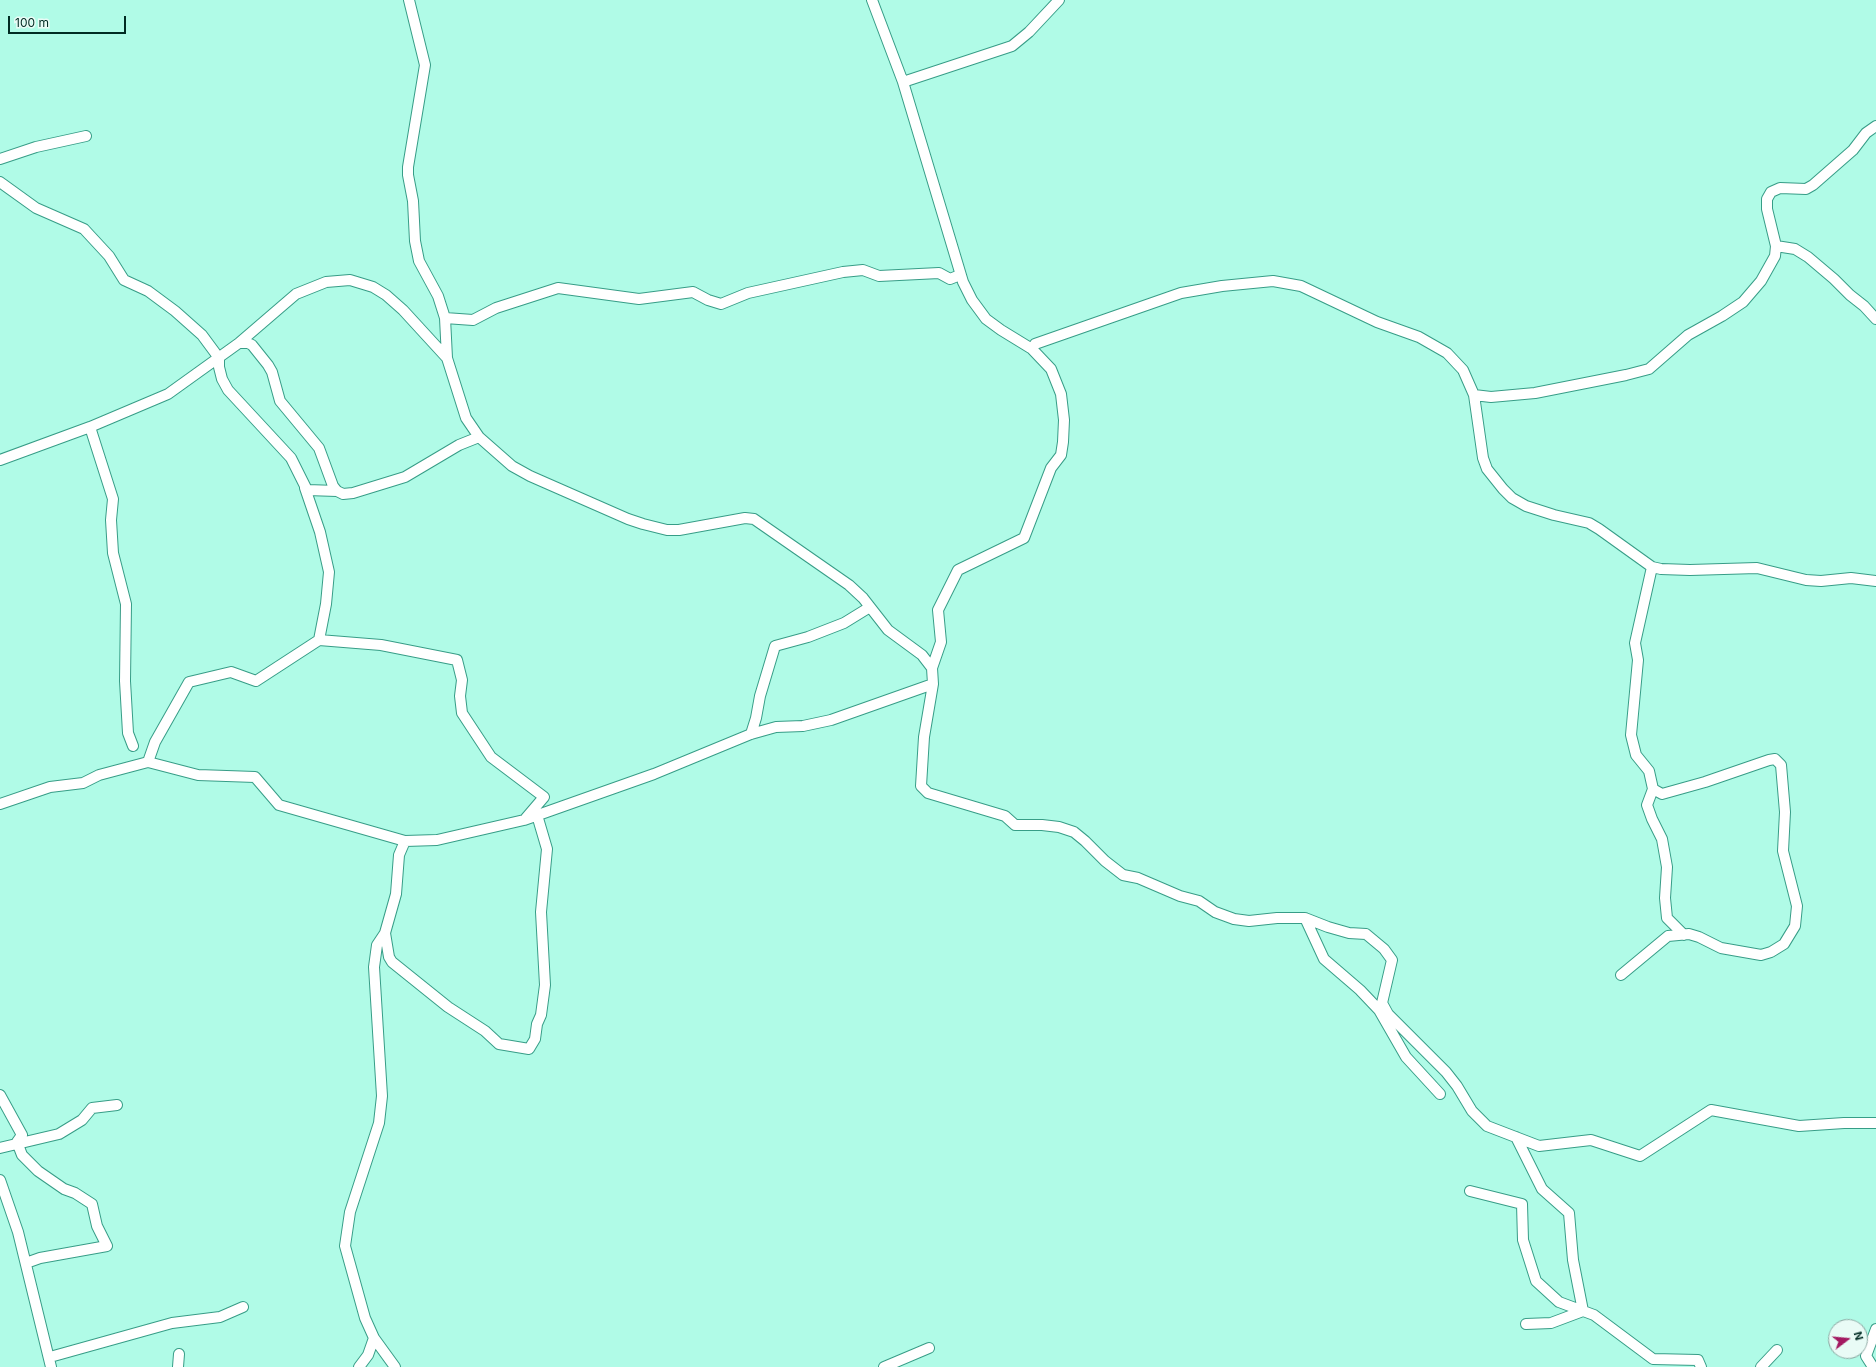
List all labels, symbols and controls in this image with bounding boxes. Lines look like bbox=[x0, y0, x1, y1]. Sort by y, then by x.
scale bar bbox=[10, 8, 128, 34]
text: 100 m bbox=[15, 15, 49, 30]
north arrow bbox=[1828, 1319, 1868, 1359]
text: N bbox=[1851, 1330, 1866, 1342]

